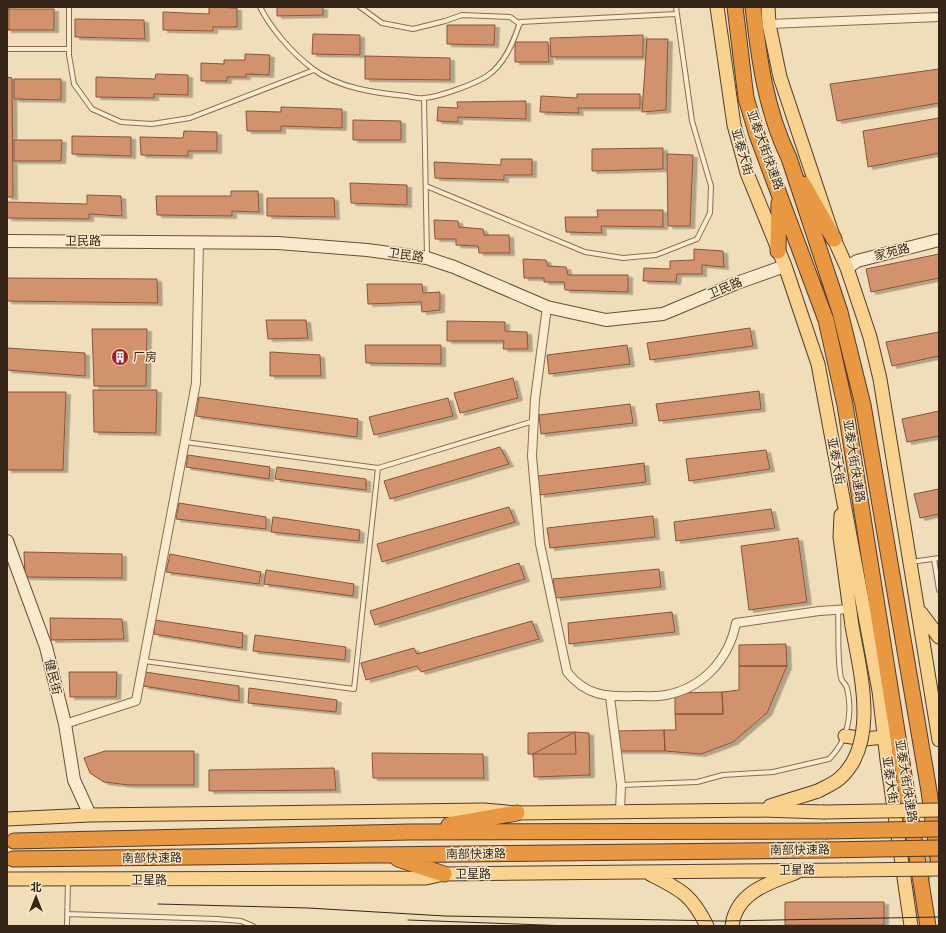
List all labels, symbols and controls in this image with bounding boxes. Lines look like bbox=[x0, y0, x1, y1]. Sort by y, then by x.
street label: 亚泰大街快速路 bbox=[744, 108, 786, 192]
street label: 亚泰大街 bbox=[729, 127, 755, 177]
street label: 卫民路 bbox=[65, 234, 101, 248]
street label: 家苑路 bbox=[873, 241, 911, 263]
street label: 卫民路 bbox=[387, 246, 425, 264]
street label: 卫民路 bbox=[706, 275, 744, 301]
building icon: 厂房 bbox=[110, 347, 130, 367]
place label: 厂房 bbox=[133, 350, 157, 364]
street label: 亚泰大街快速路 bbox=[841, 418, 867, 504]
street label: 亚泰大街 bbox=[825, 436, 847, 486]
street label: 健民街 bbox=[42, 658, 64, 696]
street label: 亚泰大街快速路 bbox=[893, 738, 919, 824]
street label: 亚泰大街 bbox=[880, 755, 900, 805]
street label: 南部快速路 bbox=[770, 842, 830, 858]
street label: 南部快速路 bbox=[446, 846, 506, 862]
street label: 南部快速路 bbox=[122, 850, 182, 866]
street label: 卫星路 bbox=[779, 863, 815, 877]
street label: 卫星路 bbox=[455, 867, 491, 881]
street label: 卫星路 bbox=[131, 873, 167, 887]
north arrow bbox=[16, 877, 56, 917]
text: 北 bbox=[31, 881, 42, 893]

